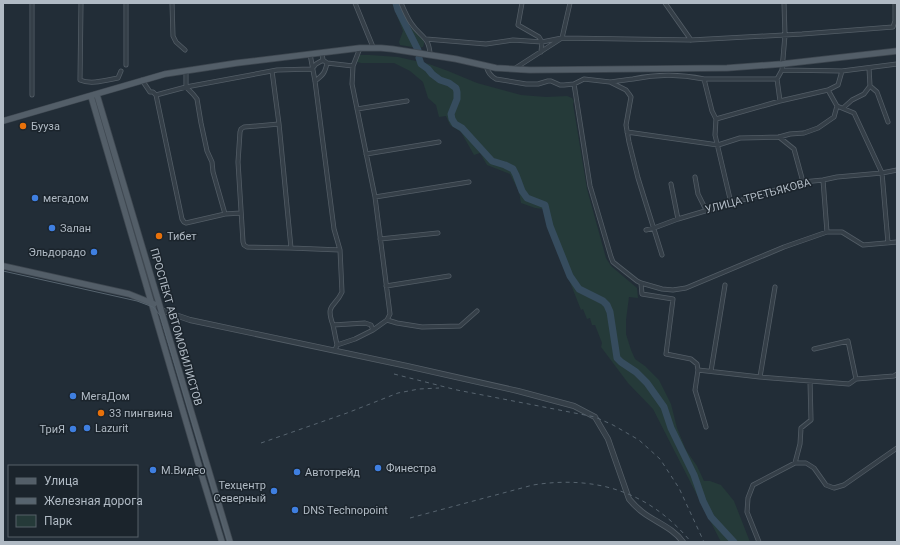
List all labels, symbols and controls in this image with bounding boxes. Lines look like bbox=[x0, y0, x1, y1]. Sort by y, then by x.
place label: Бууза bbox=[31, 120, 60, 133]
marker: Бууза bbox=[18, 121, 28, 131]
street label: УЛИЦА ТРЕТЬЯКОВА bbox=[704, 175, 813, 216]
place label: мегадом bbox=[43, 192, 89, 205]
marker: мегадом bbox=[30, 193, 40, 203]
place label: Залан bbox=[60, 222, 91, 235]
marker: Залан bbox=[47, 223, 57, 233]
place label: Тибет bbox=[167, 230, 197, 243]
marker: Тибет bbox=[154, 231, 164, 241]
place label: Эльдорадо bbox=[28, 246, 86, 259]
marker: Эльдорадо bbox=[89, 247, 99, 257]
street label: ПРОСПЕКТ АВТОМОБИЛИСТОВ bbox=[147, 247, 205, 407]
place label: МегаДом bbox=[81, 390, 130, 403]
marker: МегаДом bbox=[68, 391, 78, 401]
place label: 33 пингвина bbox=[109, 407, 173, 420]
marker: 33 пингвина bbox=[96, 408, 106, 418]
place label: Lazurit bbox=[95, 422, 129, 435]
place label: ТриЯ bbox=[39, 423, 65, 436]
marker: Lazurit bbox=[82, 423, 92, 433]
marker: ТриЯ bbox=[68, 424, 78, 434]
place label: Финестра bbox=[386, 462, 436, 475]
marker: Финестра bbox=[373, 463, 383, 473]
place label: М.Видео bbox=[161, 464, 205, 477]
legend bbox=[8, 465, 138, 537]
marker: М.Видео bbox=[148, 465, 158, 475]
place label: Автотрейд bbox=[305, 466, 360, 479]
marker: Автотрейд bbox=[292, 467, 302, 477]
text: Улица bbox=[44, 474, 79, 488]
place label: Техцентр Северный bbox=[213, 479, 266, 505]
marker: Техцентр Северный bbox=[269, 486, 279, 496]
text: Железная дорога bbox=[44, 494, 143, 508]
place label: DNS Technopoint bbox=[303, 504, 388, 517]
marker: DNS Technopoint bbox=[290, 505, 300, 515]
text: Парк bbox=[44, 514, 73, 528]

